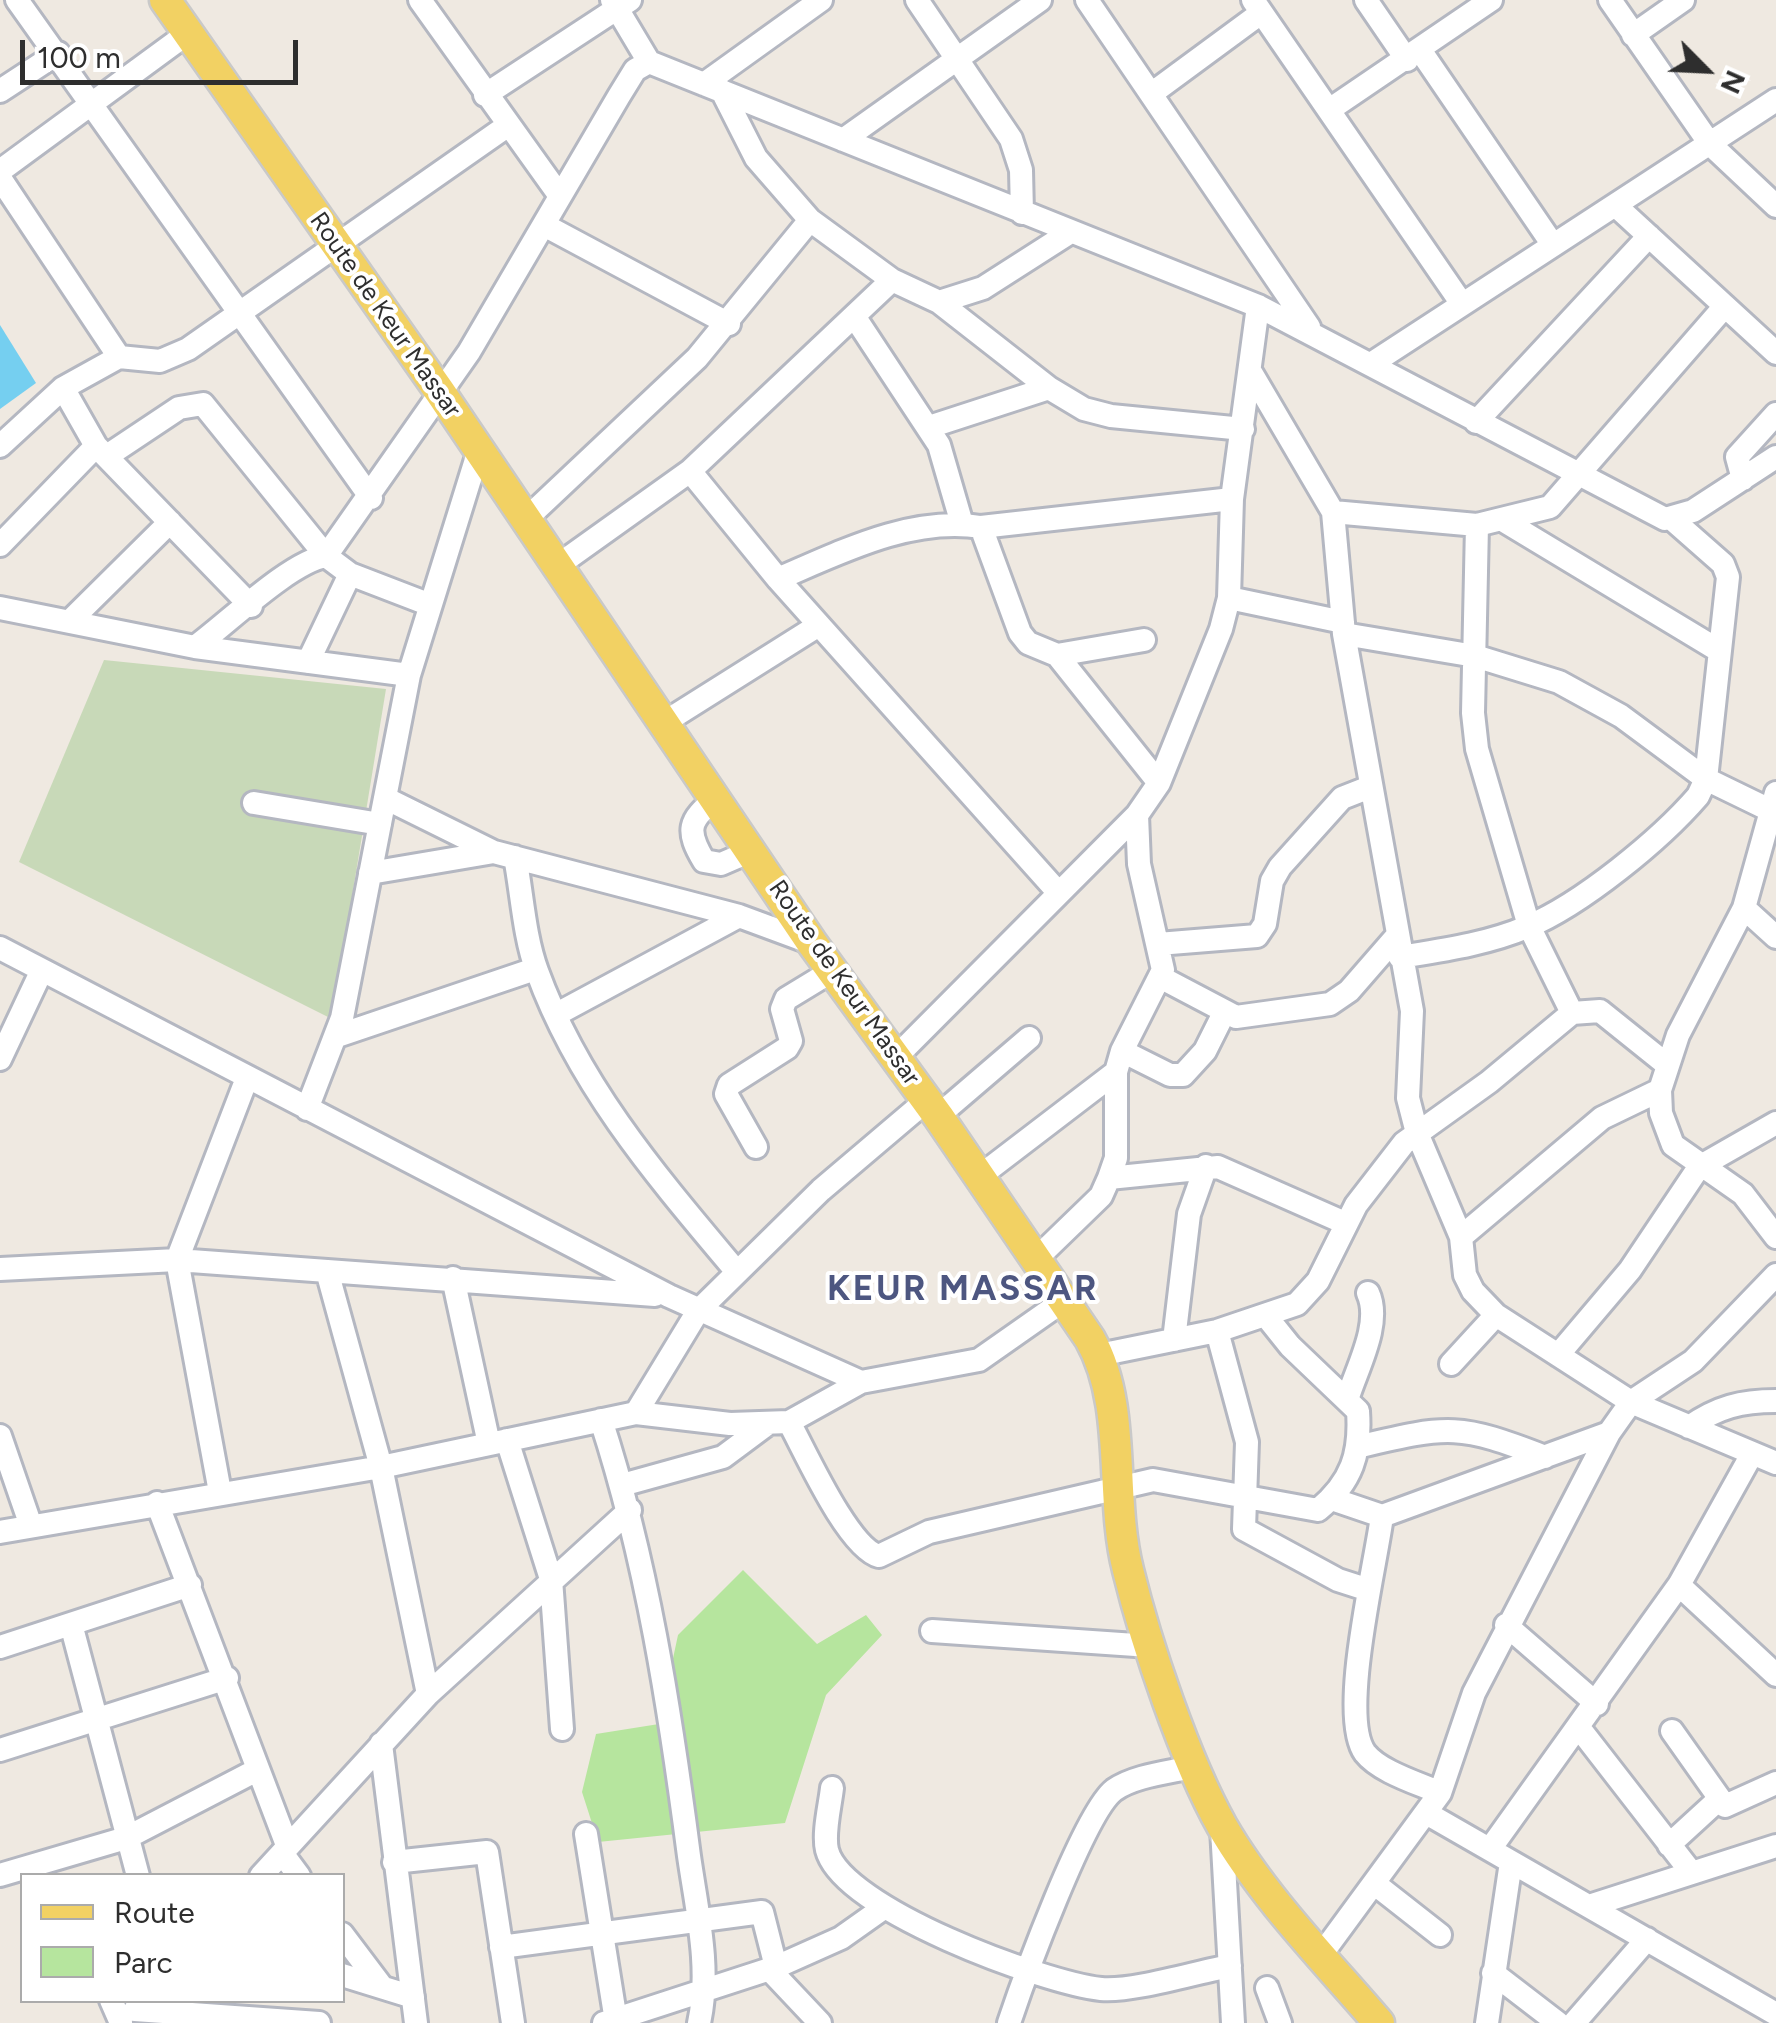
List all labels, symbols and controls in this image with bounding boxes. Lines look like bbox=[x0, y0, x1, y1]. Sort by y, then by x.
scale bar bbox=[25, 20, 302, 82]
north arrow bbox=[1656, 20, 1756, 120]
text: 100 m bbox=[37, 39, 121, 76]
text: N bbox=[1713, 65, 1753, 99]
street label: Route de Keur Massar bbox=[303, 207, 467, 423]
street label: Route de Keur Massar bbox=[762, 875, 926, 1091]
district label: KEUR MASSAR bbox=[827, 1269, 1099, 1311]
legend bbox=[20, 1873, 345, 2003]
text: Route bbox=[114, 1894, 195, 1931]
text: Parc bbox=[114, 1944, 173, 1981]

